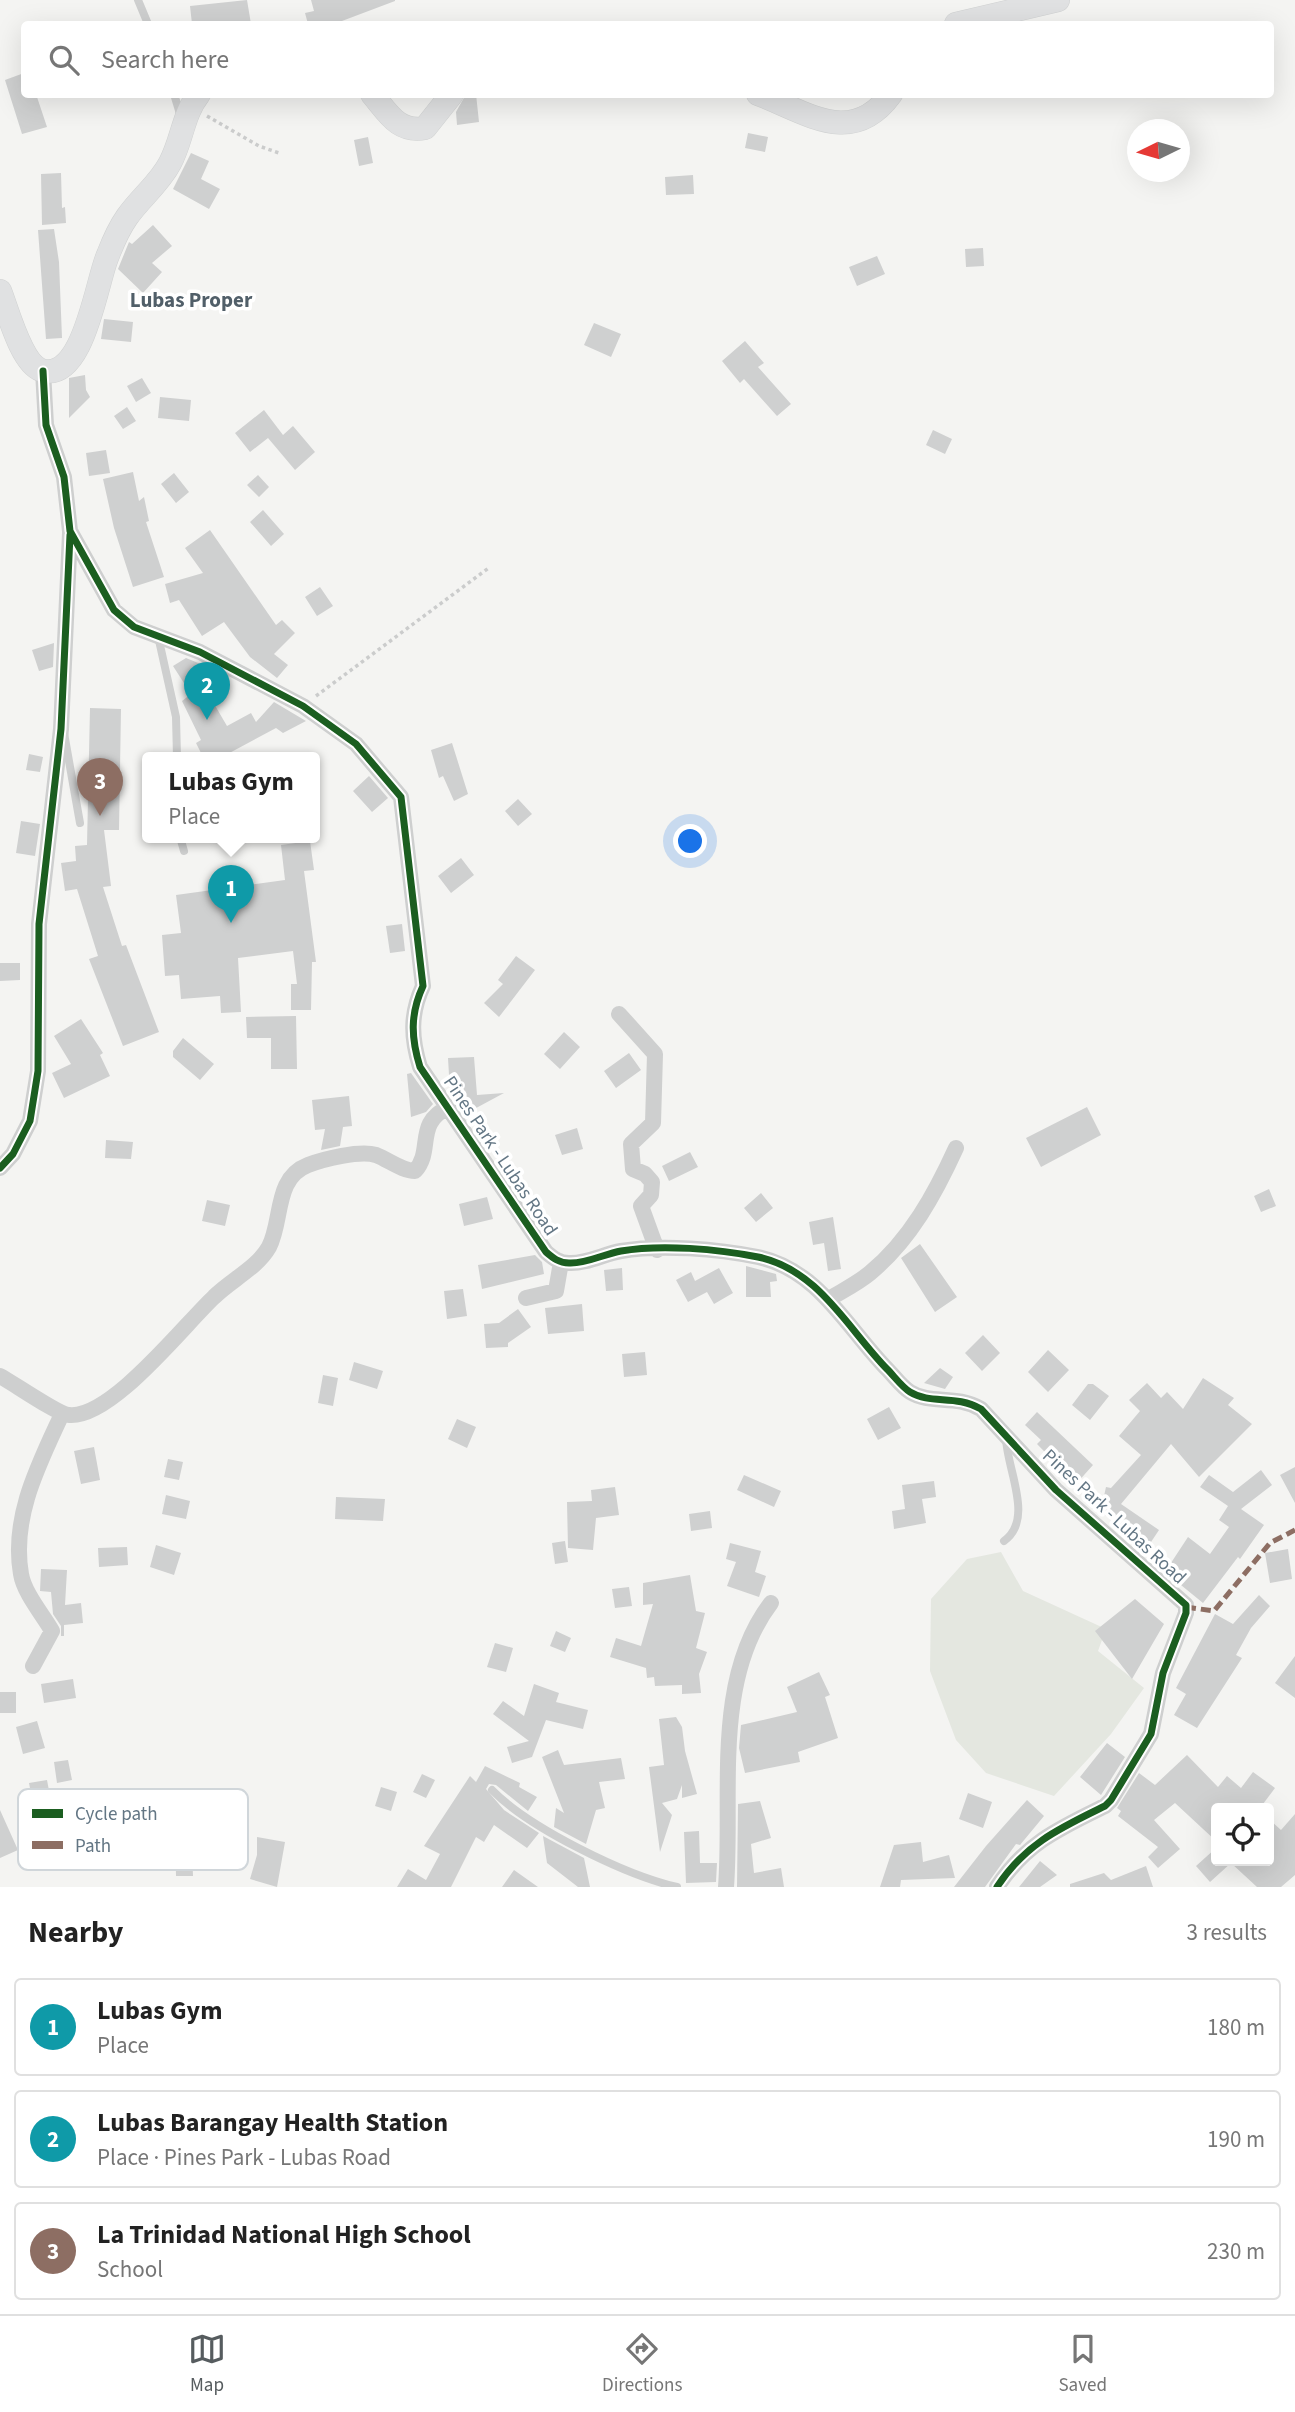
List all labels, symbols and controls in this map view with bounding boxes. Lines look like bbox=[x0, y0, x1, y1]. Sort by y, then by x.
search box bbox=[21, 21, 1274, 98]
icon: search bbox=[45, 41, 83, 79]
text: Search here bbox=[101, 41, 229, 78]
north arrow bbox=[1127, 119, 1190, 182]
district label: Lubas Proper bbox=[130, 285, 253, 315]
pin: 2 bbox=[184, 662, 230, 720]
popup bbox=[142, 752, 320, 843]
pin: 3 bbox=[77, 758, 123, 816]
text: Lubas Gym bbox=[168, 763, 294, 800]
text: Place bbox=[168, 800, 220, 833]
your location bbox=[673, 824, 707, 858]
pin: 1 bbox=[208, 865, 254, 923]
street label: Pines Park - Lubas Road bbox=[436, 1071, 564, 1241]
street label: Pines Park - Lubas Road bbox=[1036, 1443, 1192, 1591]
legend bbox=[18, 1789, 248, 1870]
text: Cycle path bbox=[75, 1801, 157, 1828]
map controls bbox=[1211, 1803, 1274, 1866]
button: locate bbox=[1211, 1803, 1274, 1866]
text: Path bbox=[75, 1833, 111, 1860]
text: Nearby bbox=[28, 1911, 123, 1954]
text: 3 results bbox=[1187, 1916, 1267, 1949]
text: Lubas Gym bbox=[97, 1992, 222, 2029]
text: 1 bbox=[47, 2011, 59, 2044]
text: 180 m bbox=[1207, 2011, 1265, 2044]
text: Place bbox=[97, 2029, 149, 2062]
text: Lubas Barangay Health Station bbox=[97, 2104, 448, 2141]
text: 2 bbox=[47, 2123, 59, 2156]
text: 190 m bbox=[1207, 2123, 1265, 2156]
text: Place · Pines Park - Lubas Road bbox=[97, 2141, 391, 2174]
text: La Trinidad National High School bbox=[97, 2216, 471, 2253]
text: 3 bbox=[47, 2235, 59, 2268]
text: 230 m bbox=[1207, 2235, 1265, 2268]
text: School bbox=[97, 2253, 163, 2286]
tab: Map bbox=[188, 2330, 226, 2399]
tab: Directions bbox=[602, 2330, 682, 2399]
tab: Saved bbox=[1058, 2330, 1107, 2399]

